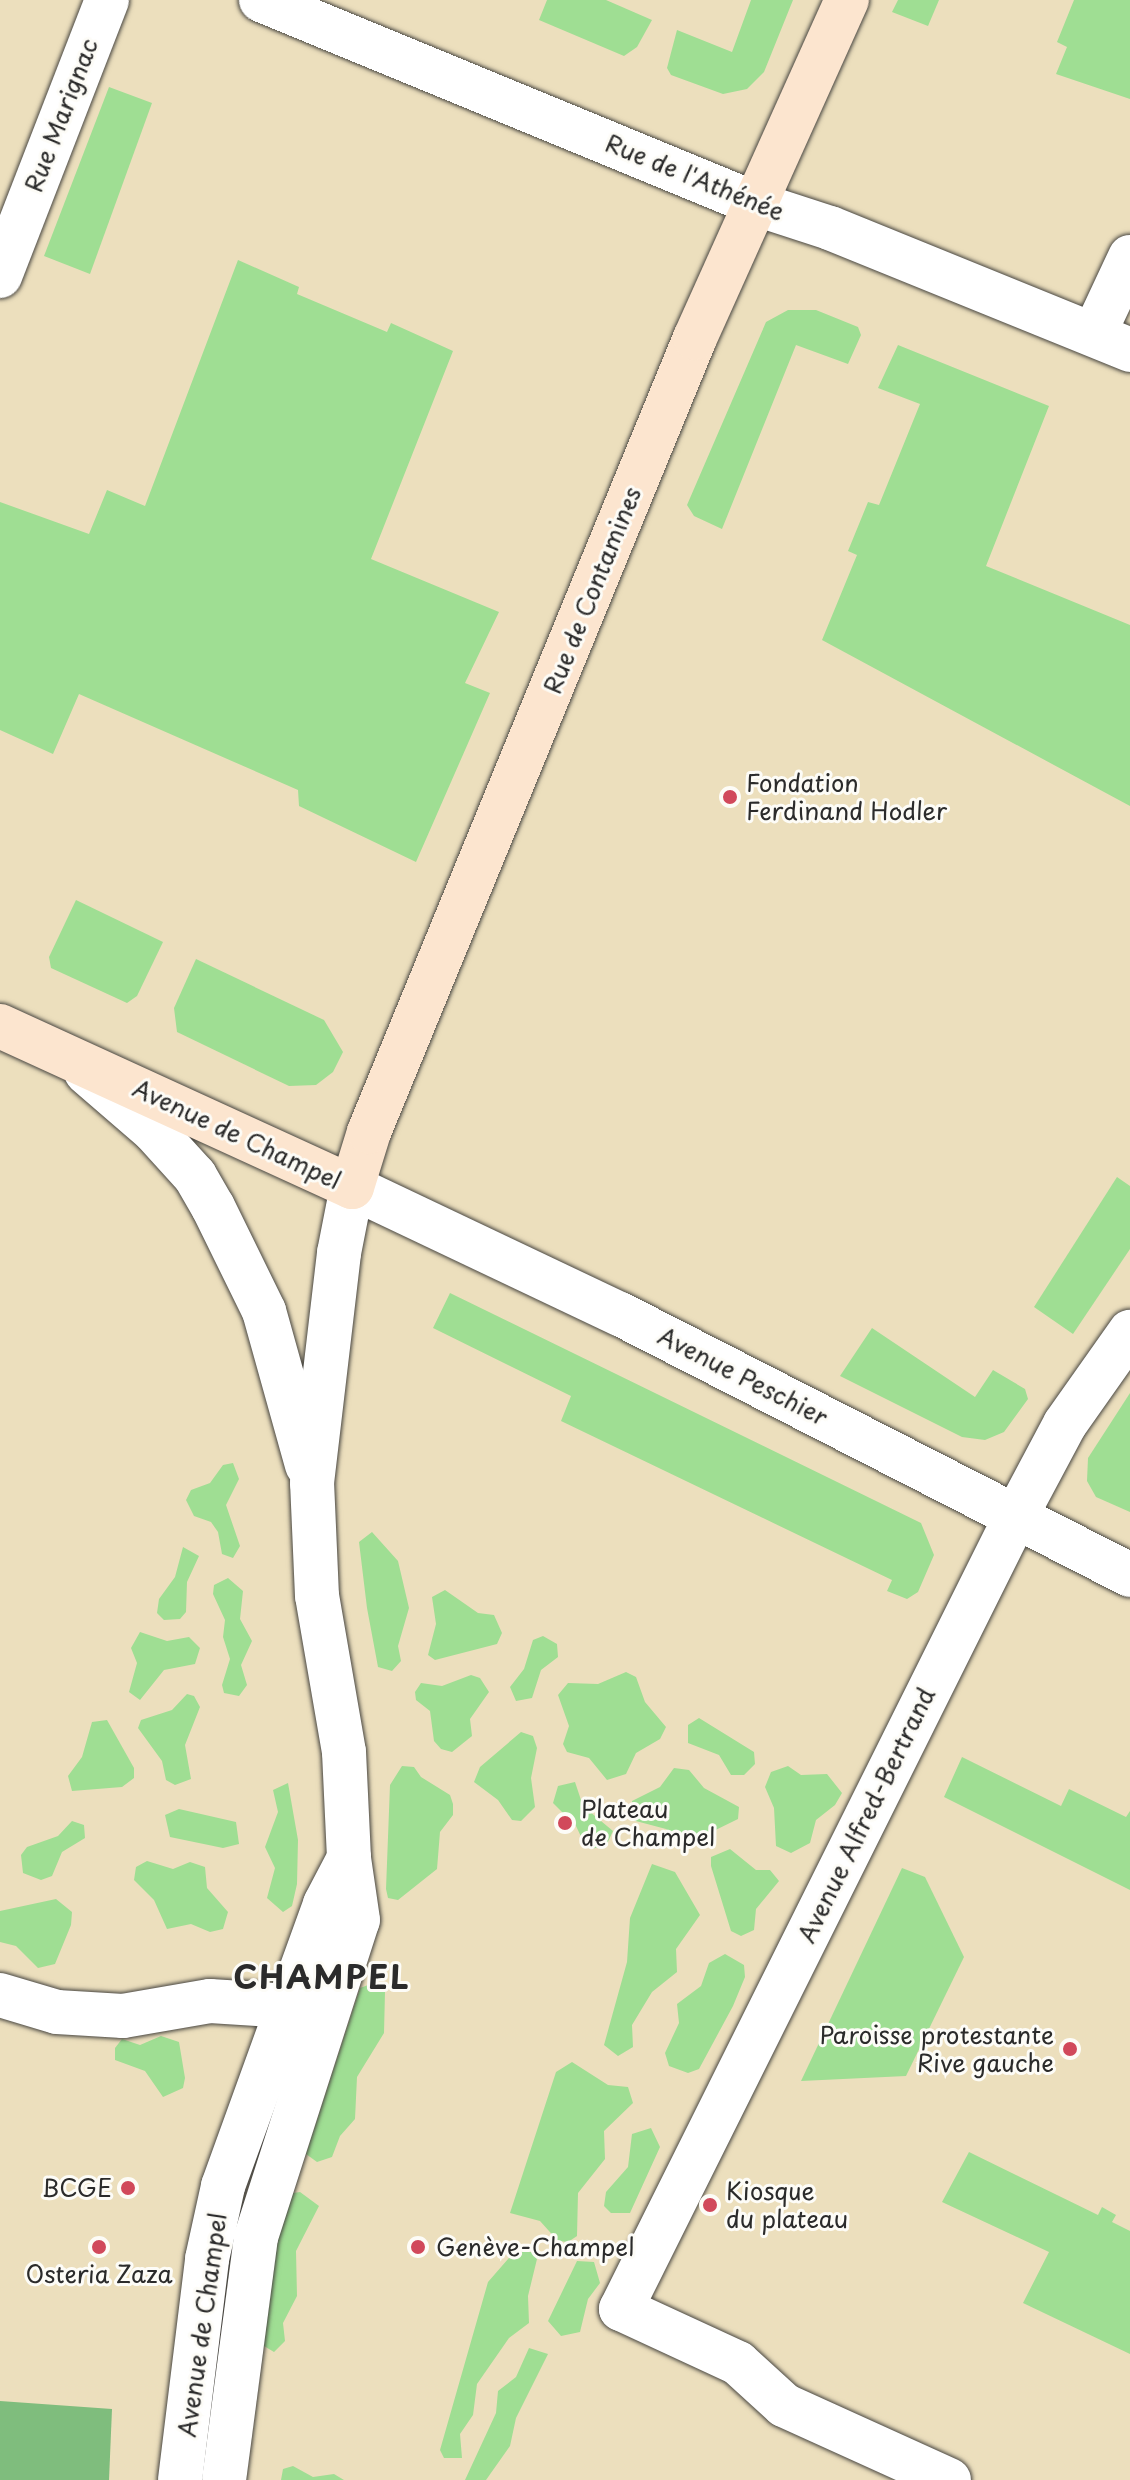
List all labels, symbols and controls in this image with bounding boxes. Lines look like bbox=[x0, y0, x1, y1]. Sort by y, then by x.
street label: Rue Marignac bbox=[18, 34, 104, 196]
street label: Rue de l'Athénée bbox=[600, 127, 790, 227]
street label: Rue de Contamines bbox=[536, 480, 648, 700]
place label: Fondation Ferdinand Hodler bbox=[746, 769, 948, 825]
marker: Fondation Ferdinand Hodler bbox=[721, 788, 739, 806]
street label: Avenue de Champel bbox=[128, 1073, 346, 1195]
street label: Avenue Peschier bbox=[654, 1321, 832, 1431]
street label: Avenue Alfred-Bertrand bbox=[792, 1683, 940, 1947]
place label: Plateau de Champel bbox=[581, 1795, 718, 1851]
marker: Plateau de Champel bbox=[556, 1814, 574, 1832]
district label: CHAMPEL bbox=[233, 1957, 411, 1995]
place label: Paroisse protestante Rive gauche bbox=[818, 2021, 1054, 2077]
marker: Paroisse protestante Rive gauche bbox=[1061, 2040, 1079, 2058]
place label: BCGE bbox=[42, 2174, 112, 2202]
place label: Kiosque du plateau bbox=[726, 2177, 849, 2233]
marker: BCGE bbox=[119, 2179, 137, 2197]
marker: Kiosque du plateau bbox=[701, 2196, 719, 2214]
street label: Avenue de Champel bbox=[172, 2211, 232, 2439]
place label: Genève-Champel bbox=[436, 2233, 634, 2261]
marker: Genève-Champel bbox=[407, 2236, 429, 2258]
marker: Osteria Zaza bbox=[90, 2238, 108, 2256]
place label: Osteria Zaza bbox=[25, 2260, 173, 2288]

